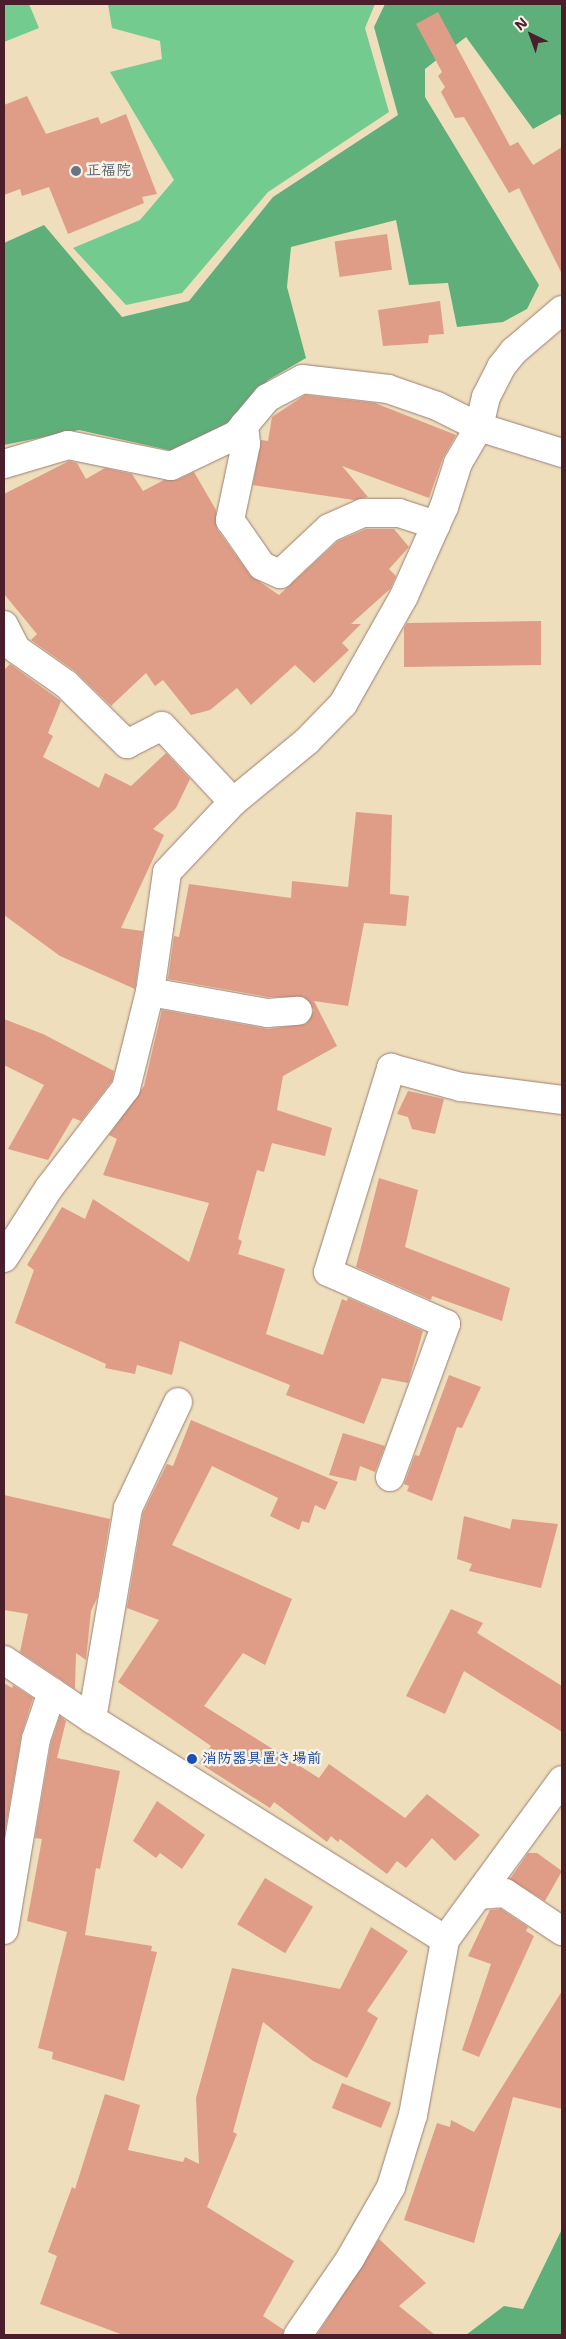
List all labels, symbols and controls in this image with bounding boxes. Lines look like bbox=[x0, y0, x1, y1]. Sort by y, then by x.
north arrow bbox=[506, 10, 556, 60]
text: N bbox=[511, 13, 531, 34]
place label: 正福院 bbox=[86, 162, 131, 180]
marker: 正福院 bbox=[70, 165, 82, 177]
place label: 消防器具置き場前 bbox=[202, 1750, 322, 1768]
marker: 消防器具置き場前 bbox=[186, 1753, 198, 1765]

